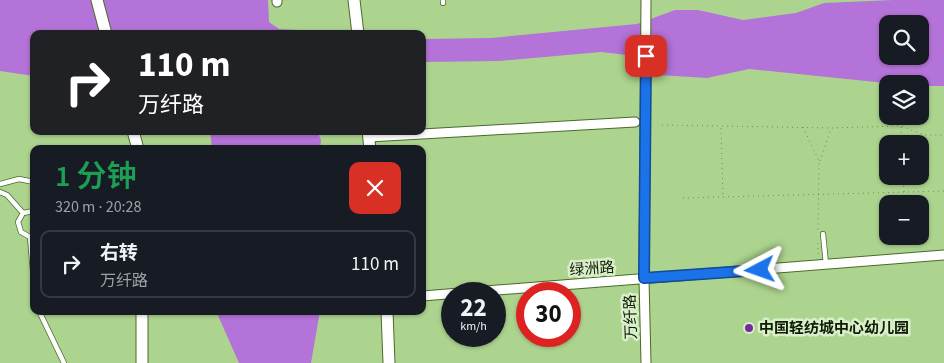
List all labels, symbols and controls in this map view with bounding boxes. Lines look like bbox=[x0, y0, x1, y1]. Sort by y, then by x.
map controls bbox=[879, 15, 929, 245]
button: search bbox=[879, 15, 929, 65]
pin bbox=[625, 35, 667, 77]
text: 110 m bbox=[138, 40, 230, 90]
icon: arrive bbox=[632, 42, 660, 70]
icon: right bbox=[55, 50, 120, 115]
button: layers bbox=[879, 75, 929, 125]
text: 万纤路 bbox=[138, 89, 204, 121]
button: + bbox=[879, 135, 929, 185]
text: 1 分钟 bbox=[55, 155, 136, 198]
button: close bbox=[349, 162, 401, 214]
button: − bbox=[879, 195, 929, 245]
text: 320 m · 20:28 bbox=[55, 196, 142, 218]
text: 右转 bbox=[100, 240, 138, 267]
position arrow bbox=[733, 243, 785, 295]
icon: right bbox=[57, 250, 85, 278]
text: 110 m bbox=[351, 251, 399, 278]
street label: 绿洲路 bbox=[569, 257, 615, 281]
text: 万纤路 bbox=[100, 270, 148, 292]
speed limit sign: 30 bbox=[516, 282, 581, 347]
text: 22 bbox=[460, 290, 487, 326]
street label: 万纤路 bbox=[620, 294, 642, 340]
text: km/h bbox=[460, 318, 487, 335]
place label: 中国轻纺城中心幼儿园 bbox=[759, 318, 909, 339]
marker: 中国轻纺城中心幼儿园 bbox=[743, 322, 755, 334]

